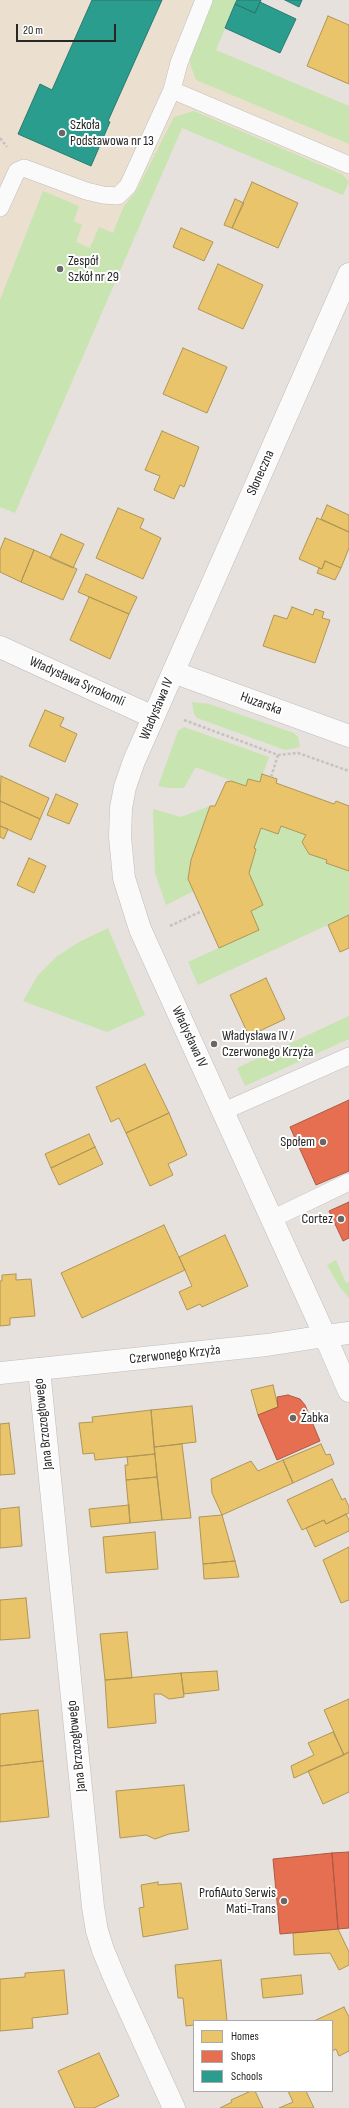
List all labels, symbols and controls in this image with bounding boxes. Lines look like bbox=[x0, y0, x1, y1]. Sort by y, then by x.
scale bar bbox=[18, 16, 118, 42]
text: 20 m bbox=[23, 23, 43, 38]
place label: Szkoła Podstawowa nr 13 bbox=[70, 117, 154, 150]
marker: Szkoła Podstawowa nr 13 bbox=[57, 128, 67, 138]
place label: Zespół Szkół nr 29 bbox=[68, 253, 119, 286]
marker: Zespół Szkół nr 29 bbox=[55, 264, 65, 274]
street label: Słoneczna bbox=[244, 448, 278, 498]
street label: Władysława Syrokomli bbox=[27, 653, 127, 711]
street label: Władysława IV bbox=[136, 675, 178, 743]
street label: Huzarska bbox=[238, 689, 284, 719]
street label: Władysława IV bbox=[167, 1004, 211, 1070]
place label: Władysława IV / Czerwonego Krzyża bbox=[222, 1028, 314, 1060]
marker: Władysława IV / Czerwonego Krzyża bbox=[209, 1039, 219, 1049]
place label: Społem bbox=[280, 1134, 315, 1150]
marker: Społem bbox=[318, 1137, 328, 1147]
place label: Cortez bbox=[302, 1211, 333, 1227]
marker: Cortez bbox=[336, 1214, 346, 1224]
street label: Czerwonego Krzyża bbox=[129, 1342, 221, 1368]
street label: Jana Brzozogłowego bbox=[31, 1377, 57, 1471]
place label: Żabka bbox=[301, 1410, 329, 1426]
marker: Żabka bbox=[288, 1413, 298, 1423]
street label: Jana Brzozogłowego bbox=[64, 1699, 90, 1793]
place label: ProfiAuto Serwis Mati-Trans bbox=[199, 1885, 276, 1918]
marker: ProfiAuto Serwis Mati-Trans bbox=[279, 1896, 289, 1906]
legend bbox=[193, 2020, 333, 2092]
text: Homes bbox=[231, 2029, 259, 2044]
text: Shops bbox=[231, 2049, 256, 2064]
text: Schools bbox=[231, 2069, 263, 2084]

